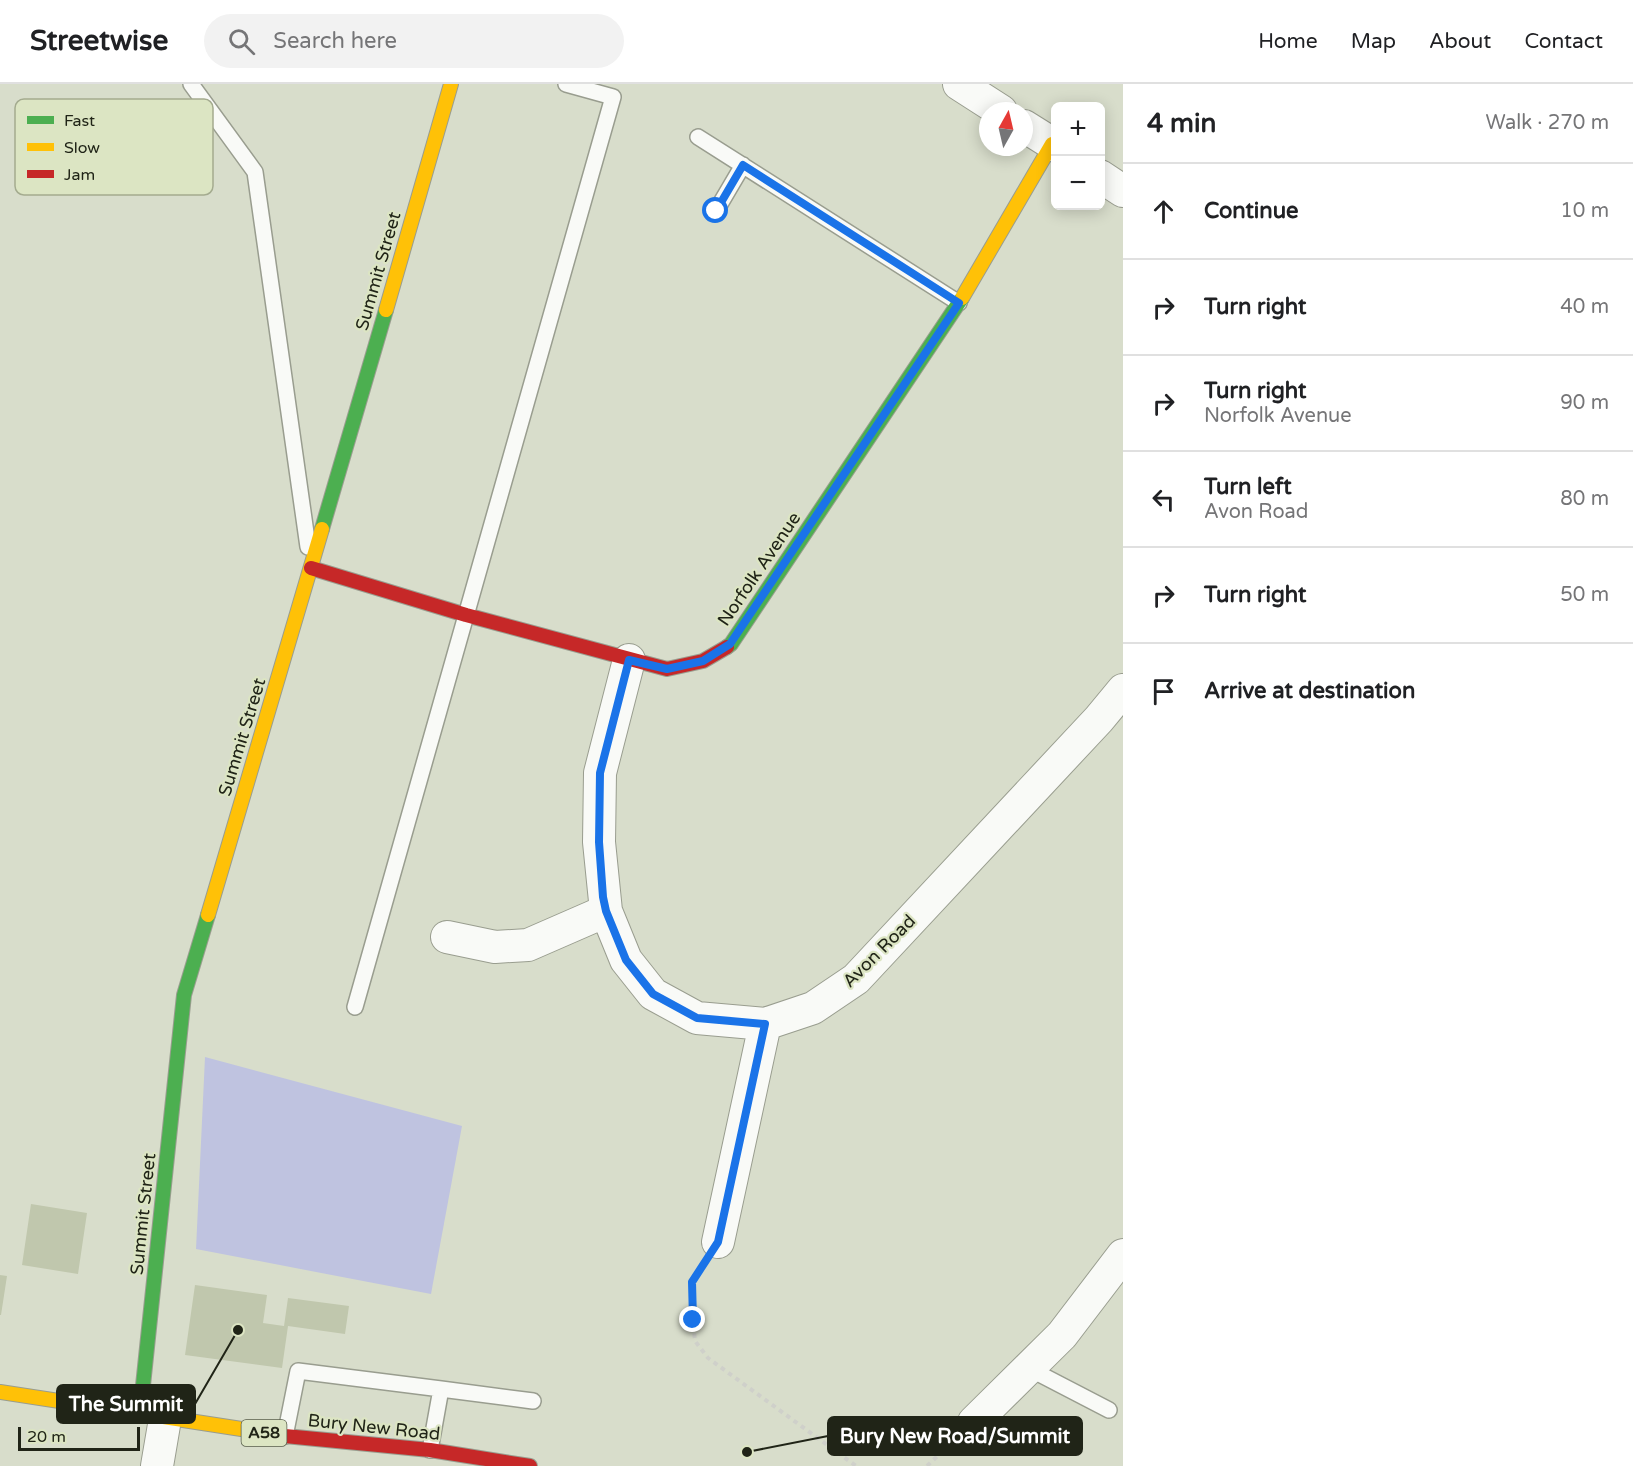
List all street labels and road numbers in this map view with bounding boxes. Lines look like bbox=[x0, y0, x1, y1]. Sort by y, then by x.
street label: Summit Street bbox=[351, 209, 405, 333]
street label: Norfolk Avenue bbox=[713, 508, 805, 630]
street label: Summit Street bbox=[214, 675, 270, 799]
street label: Avon Road bbox=[838, 910, 920, 992]
street label: Summit Street bbox=[126, 1152, 160, 1276]
street label: Bury New Road bbox=[307, 1409, 441, 1445]
road number: A58 bbox=[242, 1420, 286, 1446]

